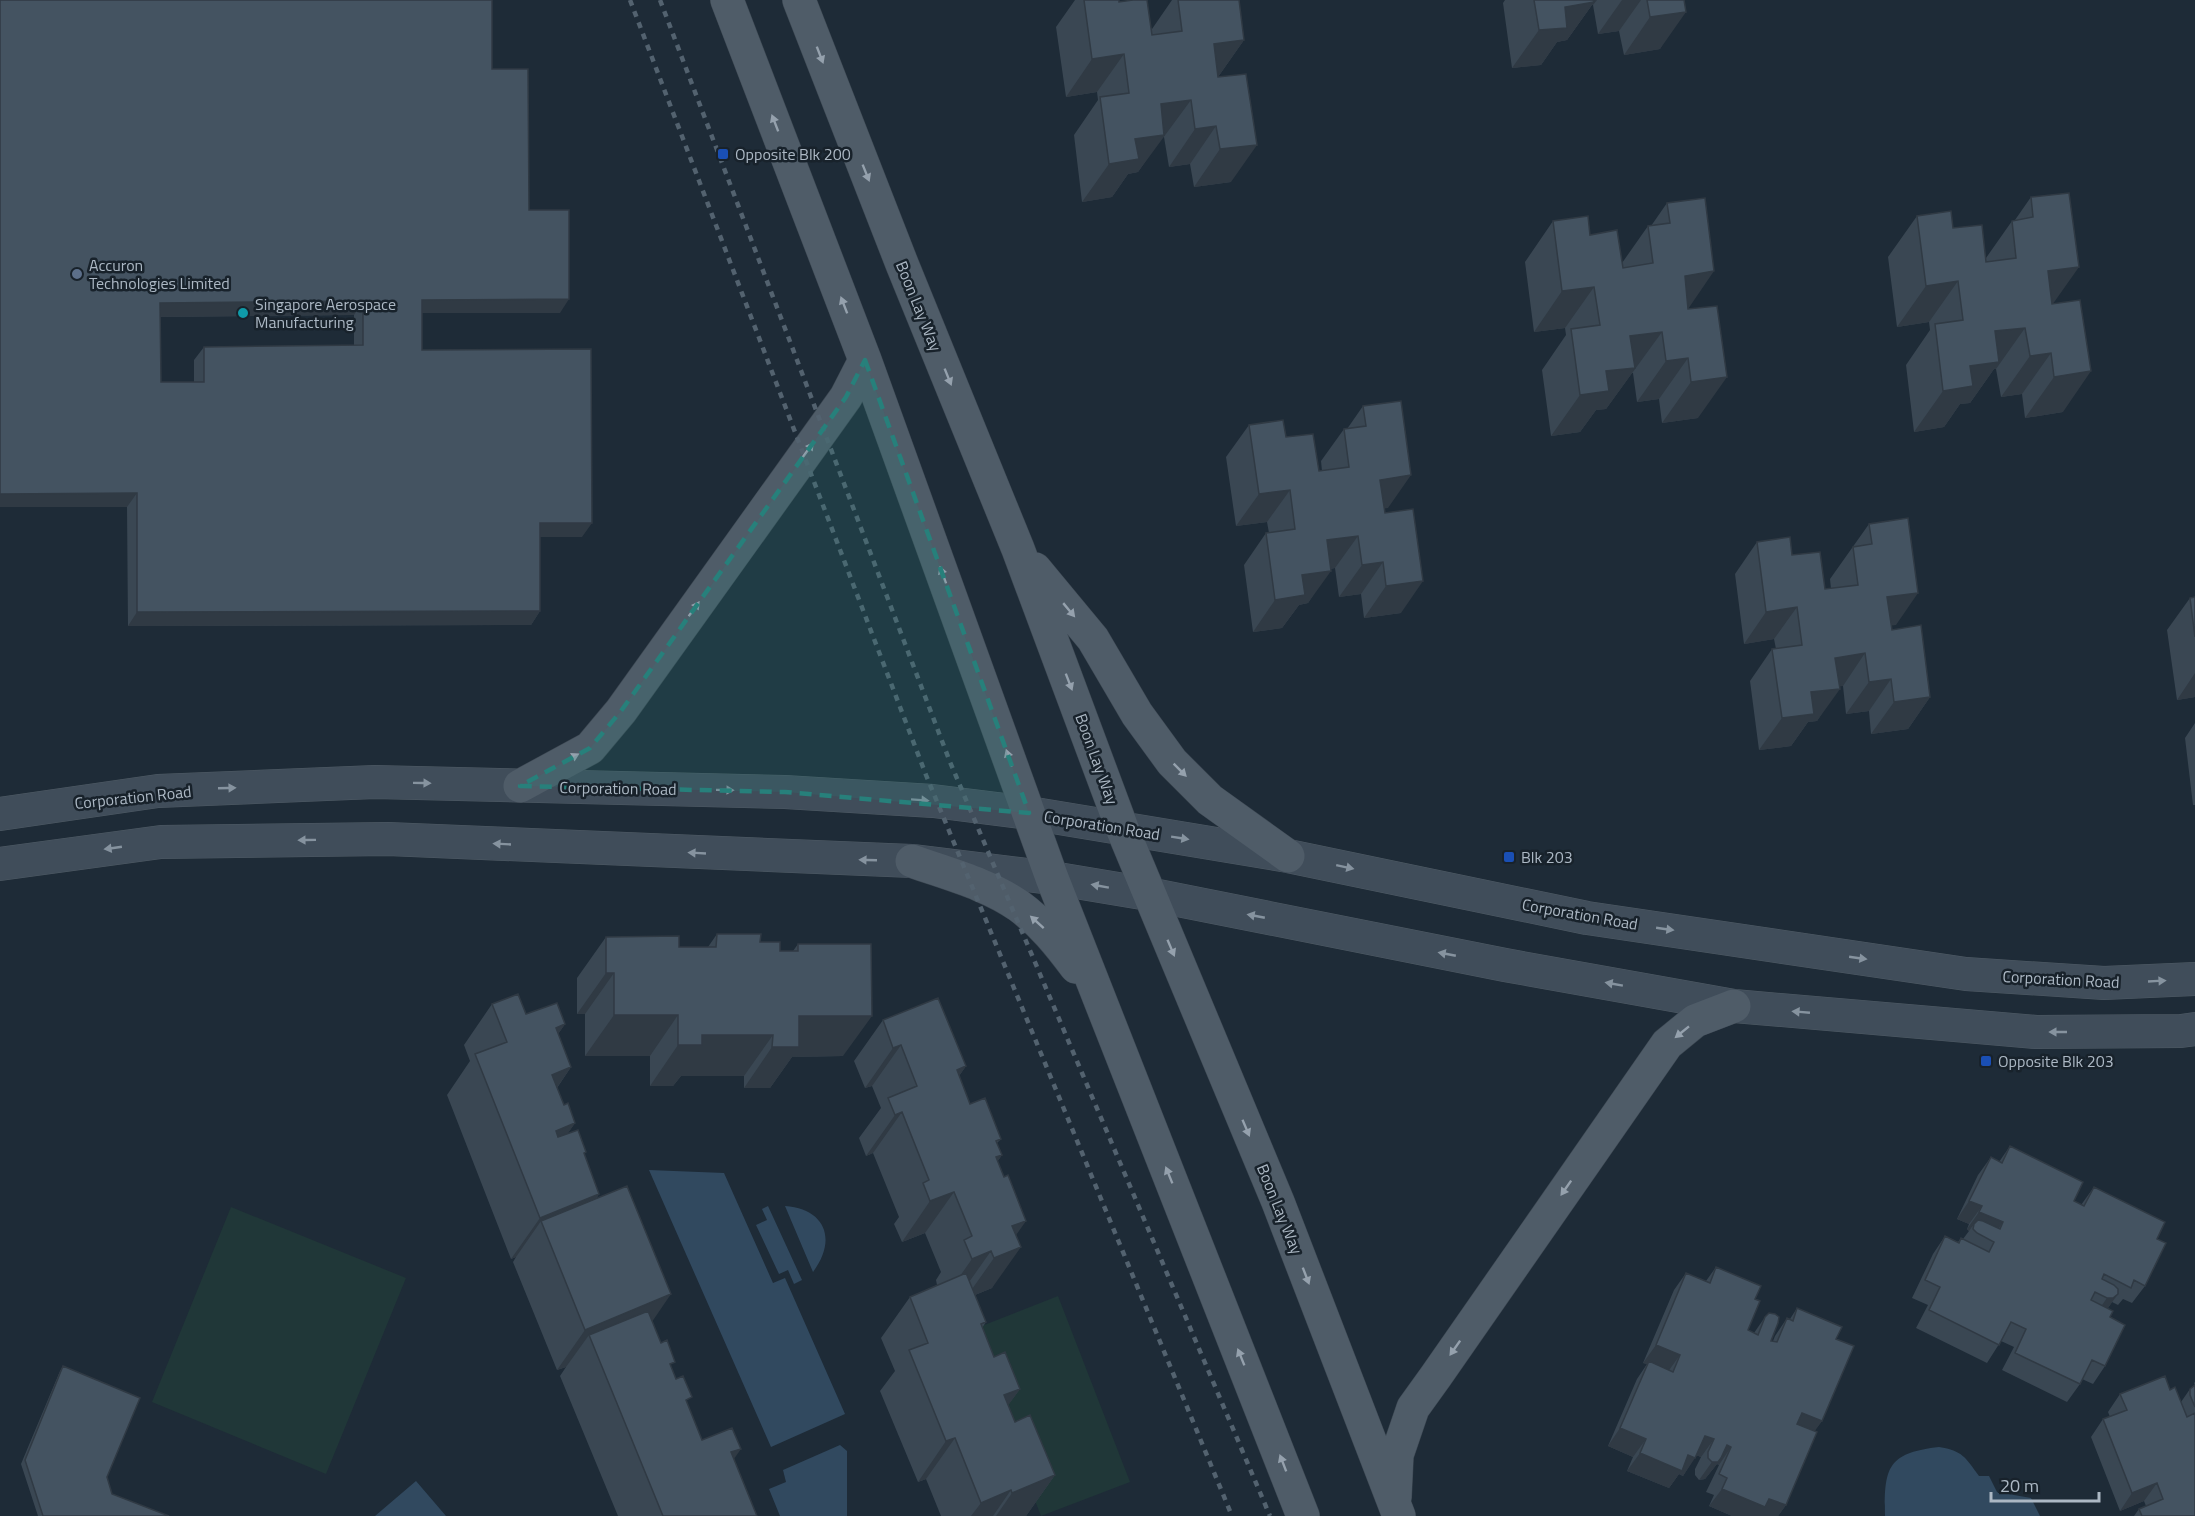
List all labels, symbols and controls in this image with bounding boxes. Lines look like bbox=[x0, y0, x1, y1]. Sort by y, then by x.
one-way arrow bbox=[815, 46, 825, 64]
one-way arrow bbox=[769, 114, 779, 132]
place label: Opposite Blk 200 bbox=[735, 142, 851, 166]
marker: Opposite Blk 200 bbox=[716, 147, 730, 161]
one-way arrow bbox=[862, 164, 871, 182]
place label: Accuron Technologies Limited bbox=[89, 253, 230, 295]
street label: Boon Lay Way bbox=[890, 257, 948, 355]
marker: Accuron Technologies Limited bbox=[70, 267, 84, 281]
place label: Singapore Aerospace Manufacturing bbox=[255, 292, 396, 334]
one-way arrow bbox=[839, 296, 849, 314]
marker: Singapore Aerospace Manufacturing bbox=[236, 306, 250, 320]
one-way arrow bbox=[943, 368, 953, 386]
one-way arrow bbox=[801, 443, 813, 458]
one-way arrow bbox=[938, 566, 947, 584]
one-way arrow bbox=[688, 601, 700, 617]
one-way arrow bbox=[1062, 602, 1075, 617]
one-way arrow bbox=[1064, 673, 1074, 691]
street label: Boon Lay Way bbox=[1069, 710, 1125, 808]
one-way arrow bbox=[1004, 749, 1014, 767]
one-way arrow bbox=[563, 753, 580, 763]
one-way arrow bbox=[1173, 762, 1187, 776]
street label: Corporation Road bbox=[559, 775, 677, 801]
one-way arrow bbox=[412, 778, 431, 788]
street label: Corporation Road bbox=[73, 779, 193, 815]
one-way arrow bbox=[217, 784, 236, 793]
one-way arrow bbox=[716, 786, 735, 795]
one-way arrow bbox=[910, 796, 929, 805]
street label: Corporation Road bbox=[1042, 804, 1162, 846]
one-way arrow bbox=[1170, 833, 1189, 842]
one-way arrow bbox=[298, 835, 317, 844]
one-way arrow bbox=[493, 840, 512, 849]
one-way arrow bbox=[103, 844, 122, 853]
place label: Blk 203 bbox=[1521, 845, 1573, 869]
one-way arrow bbox=[687, 849, 706, 858]
marker: Blk 203 bbox=[1502, 850, 1516, 864]
one-way arrow bbox=[859, 855, 878, 865]
one-way arrow bbox=[1336, 863, 1354, 873]
one-way arrow bbox=[1090, 881, 1109, 890]
street label: Corporation Road bbox=[1520, 892, 1640, 936]
one-way arrow bbox=[1246, 911, 1265, 920]
one-way arrow bbox=[1030, 916, 1045, 929]
one-way arrow bbox=[1656, 925, 1675, 934]
one-way arrow bbox=[1167, 939, 1176, 957]
one-way arrow bbox=[1438, 949, 1457, 958]
one-way arrow bbox=[1849, 953, 1868, 962]
street label: Corporation Road bbox=[2002, 964, 2120, 994]
one-way arrow bbox=[2147, 976, 2166, 985]
one-way arrow bbox=[1604, 980, 1623, 989]
one-way arrow bbox=[1791, 1007, 1810, 1016]
one-way arrow bbox=[1674, 1025, 1690, 1038]
one-way arrow bbox=[2048, 1027, 2067, 1037]
place label: Opposite Blk 203 bbox=[1998, 1049, 2114, 1073]
marker: Opposite Blk 203 bbox=[1979, 1054, 1993, 1068]
one-way arrow bbox=[1241, 1119, 1251, 1137]
street label: Boon Lay Way bbox=[1251, 1160, 1309, 1258]
one-way arrow bbox=[1164, 1166, 1173, 1184]
one-way arrow bbox=[1560, 1179, 1572, 1195]
one-way arrow bbox=[1302, 1267, 1311, 1285]
one-way arrow bbox=[1449, 1339, 1461, 1355]
one-way arrow bbox=[1236, 1347, 1246, 1365]
one-way arrow bbox=[1277, 1454, 1287, 1472]
scale bar bbox=[1991, 1465, 2099, 1503]
text: 20 m bbox=[2000, 1472, 2039, 1499]

